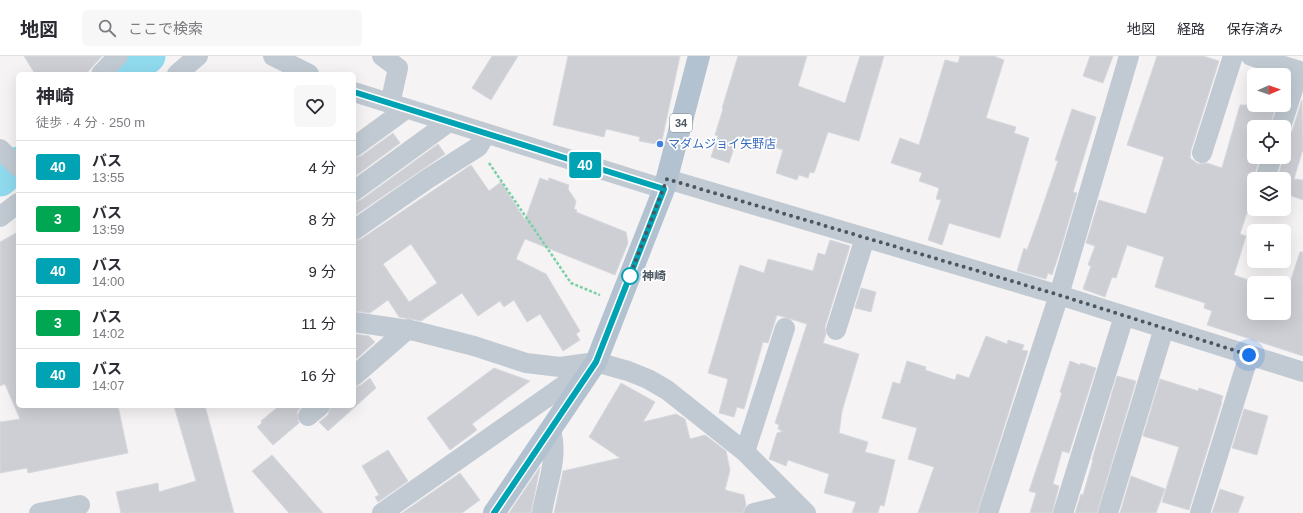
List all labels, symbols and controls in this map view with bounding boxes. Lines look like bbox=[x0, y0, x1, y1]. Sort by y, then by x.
search box bbox=[82, 10, 362, 46]
icon: search bbox=[96, 17, 118, 39]
text: 地図 bbox=[20, 19, 58, 40]
text: ここで検索 bbox=[128, 20, 203, 37]
text: 地図 bbox=[1127, 21, 1155, 37]
text: 経路 bbox=[1177, 21, 1205, 37]
text: 保存済み bbox=[1227, 21, 1283, 37]
north arrow bbox=[1247, 68, 1291, 112]
map controls bbox=[1247, 68, 1291, 320]
button: heart bbox=[294, 85, 336, 127]
text: 神崎 bbox=[36, 86, 74, 107]
road number: 34 bbox=[670, 114, 692, 132]
text: 徒歩 · 4 分 · 250 m bbox=[36, 115, 145, 130]
button: locate bbox=[1247, 120, 1291, 164]
place label: マダムジョイ矢野店 bbox=[668, 137, 776, 151]
marker: マダムジョイ矢野店 bbox=[655, 139, 665, 149]
text: バス bbox=[92, 152, 122, 169]
line badge: 40 bbox=[567, 152, 603, 178]
text: 40 bbox=[577, 157, 593, 173]
text: 40 bbox=[50, 159, 66, 175]
text: 4 分 bbox=[308, 159, 336, 176]
text: 13:55 bbox=[92, 170, 125, 185]
button: layers bbox=[1247, 172, 1291, 216]
text: バス bbox=[92, 204, 122, 221]
text: 3 bbox=[54, 211, 62, 227]
text: 8 分 bbox=[308, 211, 336, 228]
text: 13:59 bbox=[92, 222, 125, 237]
button: + bbox=[1247, 224, 1291, 268]
text: バス bbox=[92, 256, 122, 273]
text: 40 bbox=[50, 263, 66, 279]
text: 9 分 bbox=[308, 263, 336, 280]
marker: 神崎 bbox=[621, 267, 639, 285]
place label: 神崎 bbox=[642, 269, 666, 283]
text: 14:00 bbox=[92, 274, 125, 289]
button: − bbox=[1247, 276, 1291, 320]
text: バス bbox=[92, 308, 122, 325]
text: 3 bbox=[54, 315, 62, 331]
text: 11 分 bbox=[301, 315, 336, 332]
text: 14:02 bbox=[92, 326, 125, 341]
your location bbox=[1239, 345, 1259, 365]
text: バス bbox=[92, 360, 122, 377]
text: 40 bbox=[50, 367, 66, 383]
text: 16 分 bbox=[300, 367, 336, 384]
text: 14:07 bbox=[92, 378, 125, 393]

